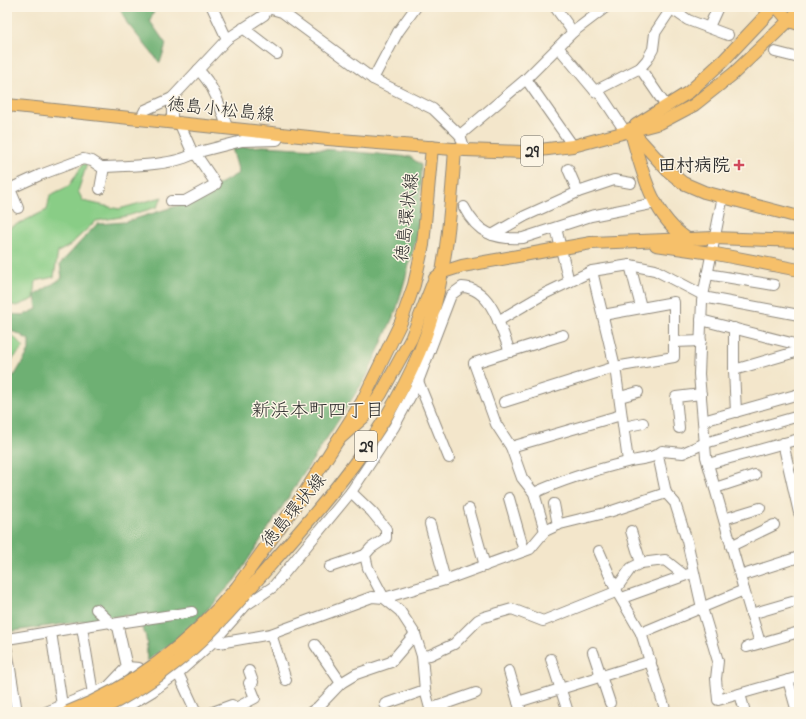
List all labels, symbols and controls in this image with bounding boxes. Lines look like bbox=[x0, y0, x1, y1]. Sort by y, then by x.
street label: 徳島小松島線 bbox=[166, 92, 276, 130]
road number: 29 bbox=[521, 136, 543, 166]
place label: 田村病院 bbox=[658, 154, 730, 180]
marker: 田村病院 bbox=[733, 159, 745, 171]
street label: 徳島環状線 bbox=[390, 171, 426, 263]
district label: 新浜本町四丁目 bbox=[251, 398, 385, 425]
road number: 29 bbox=[355, 431, 377, 461]
street label: 徳島環状線 bbox=[256, 468, 333, 554]

